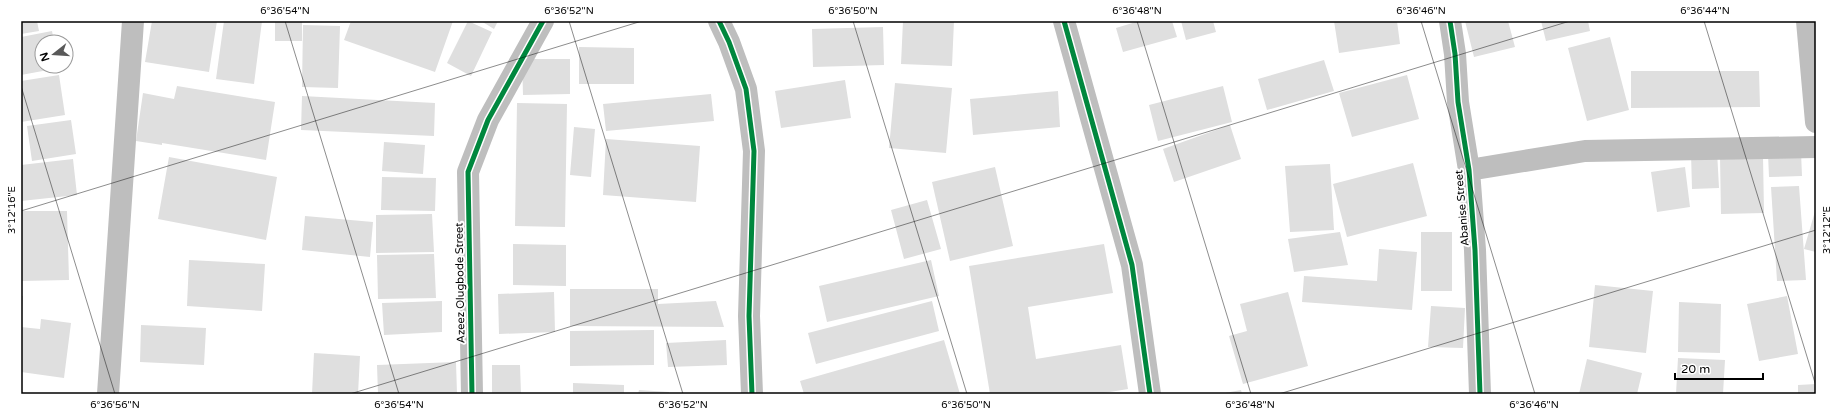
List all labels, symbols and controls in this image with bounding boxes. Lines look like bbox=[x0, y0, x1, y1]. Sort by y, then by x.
text: 6°36'54"N bbox=[260, 5, 310, 17]
text: 6°36'52"N bbox=[544, 5, 594, 17]
text: 6°36'50"N bbox=[828, 5, 878, 17]
text: 6°36'48"N bbox=[1112, 5, 1162, 17]
text: 6°36'46"N bbox=[1396, 5, 1446, 17]
text: 6°36'44"N bbox=[1680, 5, 1730, 17]
north arrow bbox=[34, 34, 74, 74]
text: N bbox=[37, 51, 52, 63]
street label: Abanise Street bbox=[1452, 169, 1472, 247]
text: 3°12'16"E bbox=[6, 186, 18, 234]
text: 3°12'12"E bbox=[1821, 206, 1833, 254]
street label: Azeez Olugbode Street bbox=[452, 223, 468, 343]
scale bar bbox=[1675, 355, 1763, 381]
text: 20 m bbox=[1681, 362, 1710, 376]
text: 6°36'56"N bbox=[90, 399, 140, 411]
text: 6°36'54"N bbox=[374, 399, 424, 411]
text: 6°36'52"N bbox=[658, 399, 708, 411]
text: 6°36'50"N bbox=[941, 399, 991, 411]
text: 6°36'48"N bbox=[1225, 399, 1275, 411]
text: 6°36'46"N bbox=[1509, 399, 1559, 411]

